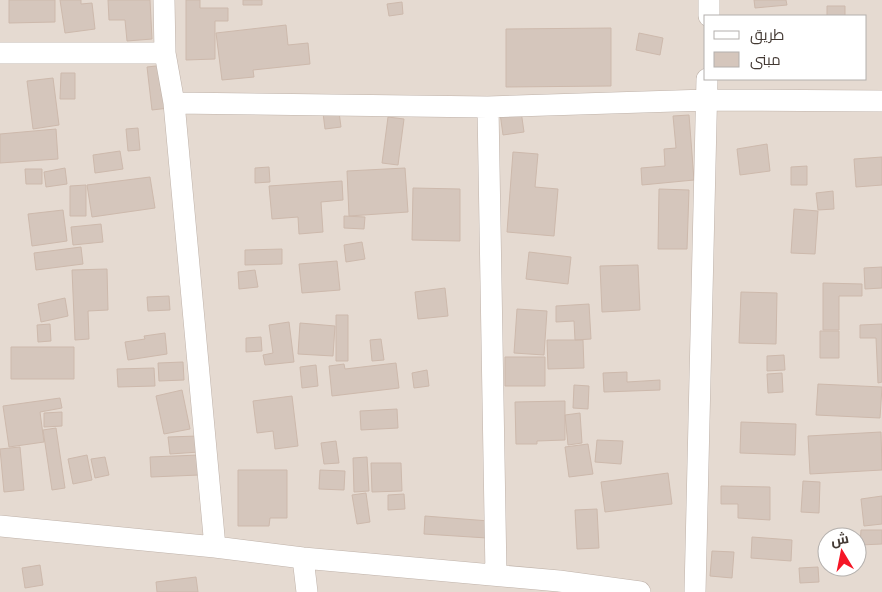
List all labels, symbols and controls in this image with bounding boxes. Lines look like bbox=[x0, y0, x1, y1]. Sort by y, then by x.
legend bbox=[704, 15, 867, 80]
text: طريق bbox=[750, 25, 784, 45]
text: مبنى bbox=[750, 50, 781, 70]
north arrow bbox=[817, 527, 867, 577]
text: ش bbox=[829, 529, 850, 550]

